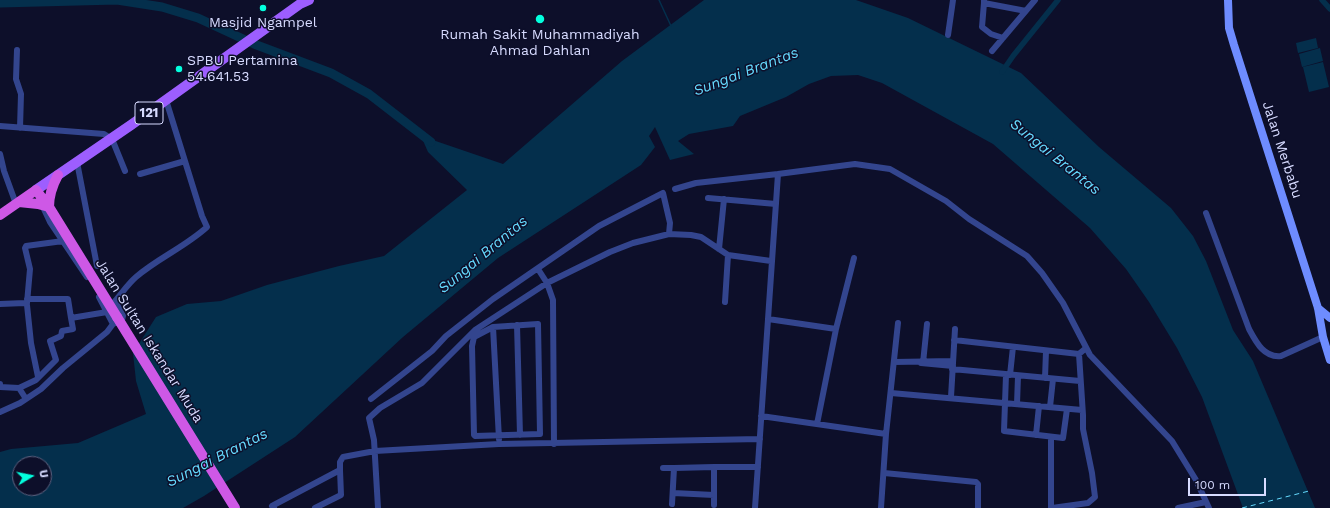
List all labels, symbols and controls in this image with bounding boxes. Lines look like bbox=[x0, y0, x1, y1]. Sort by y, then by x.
marker: Masjid Ngampel bbox=[258, 3, 268, 13]
marker: Rumah Sakit Muhammadiyah Ahmad Dahlan bbox=[534, 13, 546, 25]
place label: Masjid Ngampel bbox=[209, 15, 317, 31]
place label: Rumah Sakit Muhammadiyah Ahmad Dahlan bbox=[440, 27, 640, 60]
water label: Sungai Brantas bbox=[691, 44, 801, 100]
place label: SPBU Pertamina 54.641.53 bbox=[187, 53, 298, 86]
marker: SPBU Pertamina 54.641.53 bbox=[174, 64, 184, 74]
street label: Jalan Merbabu bbox=[1258, 99, 1306, 201]
road number: 121 bbox=[135, 102, 163, 124]
water label: Sungai Brantas bbox=[1006, 115, 1104, 199]
water label: Sungai Brantas bbox=[435, 212, 531, 298]
street label: Jalan Sultan Iskandar Muda bbox=[91, 256, 207, 426]
water label: Sungai Brantas bbox=[163, 425, 271, 491]
north arrow bbox=[12, 456, 52, 496]
text: U bbox=[36, 469, 50, 479]
scale bar bbox=[1190, 470, 1268, 496]
text: 100 m bbox=[1195, 478, 1230, 492]

